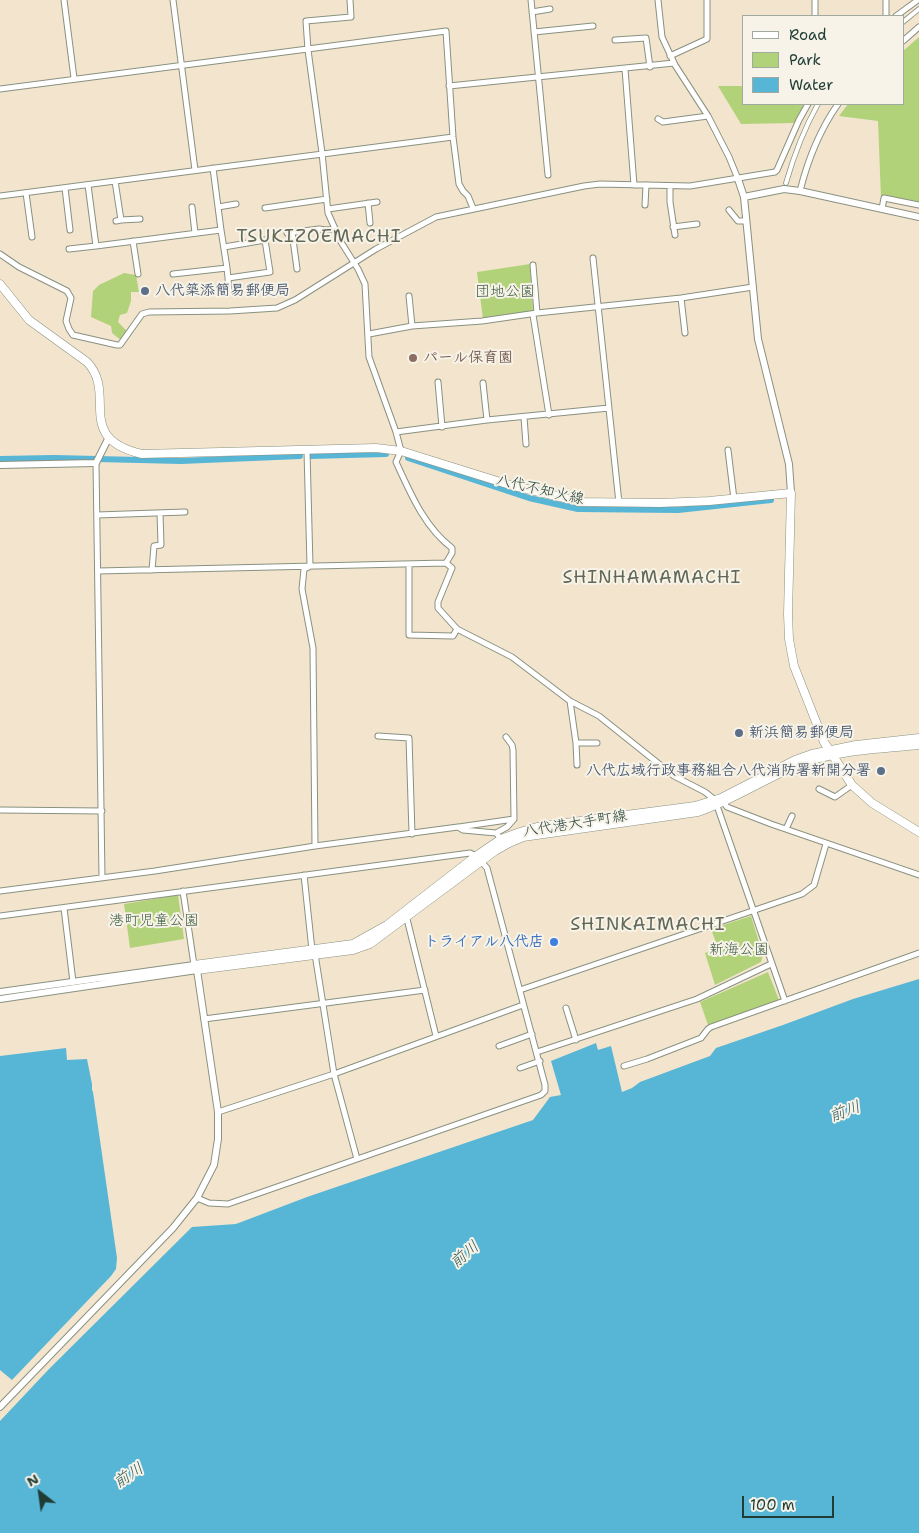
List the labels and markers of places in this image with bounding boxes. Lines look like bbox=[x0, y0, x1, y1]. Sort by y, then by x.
place label: 八代築添簡易郵便局 bbox=[155, 282, 290, 300]
marker: 八代築添簡易郵便局 bbox=[139, 285, 151, 297]
place label: パール保育園 bbox=[423, 349, 513, 367]
marker: パール保育園 bbox=[407, 352, 419, 364]
place label: 新浜簡易郵便局 bbox=[749, 724, 854, 742]
marker: 新浜簡易郵便局 bbox=[733, 727, 745, 739]
place label: 八代広域行政事務組合八代消防署新開分署 bbox=[586, 762, 871, 780]
marker: 八代広域行政事務組合八代消防署新開分署 bbox=[875, 765, 887, 777]
place label: トライアル八代店 bbox=[424, 933, 544, 951]
marker: トライアル八代店 bbox=[548, 936, 560, 948]

